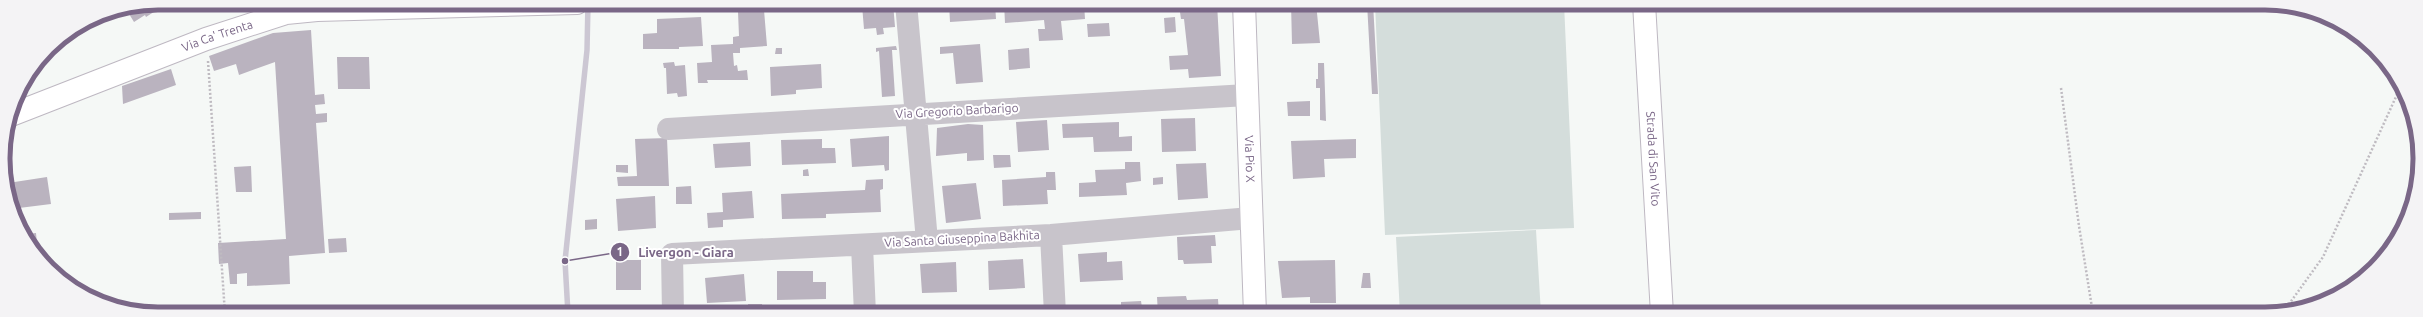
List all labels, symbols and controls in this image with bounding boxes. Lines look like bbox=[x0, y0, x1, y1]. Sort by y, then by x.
street label: Via Ca' Trenta bbox=[180, 17, 254, 54]
street label: Via Gregorio Barbarigo bbox=[895, 101, 1019, 120]
street label: Strada di San Vito bbox=[1644, 111, 1663, 207]
street label: Via Pio X bbox=[1243, 135, 1257, 183]
street label: Via Santa Giuseppina Bakhita bbox=[884, 228, 1040, 249]
callout: Livergon - Giara bbox=[610, 239, 741, 264]
text: 1 bbox=[617, 245, 623, 258]
text: Livergon - Giara bbox=[638, 245, 734, 259]

